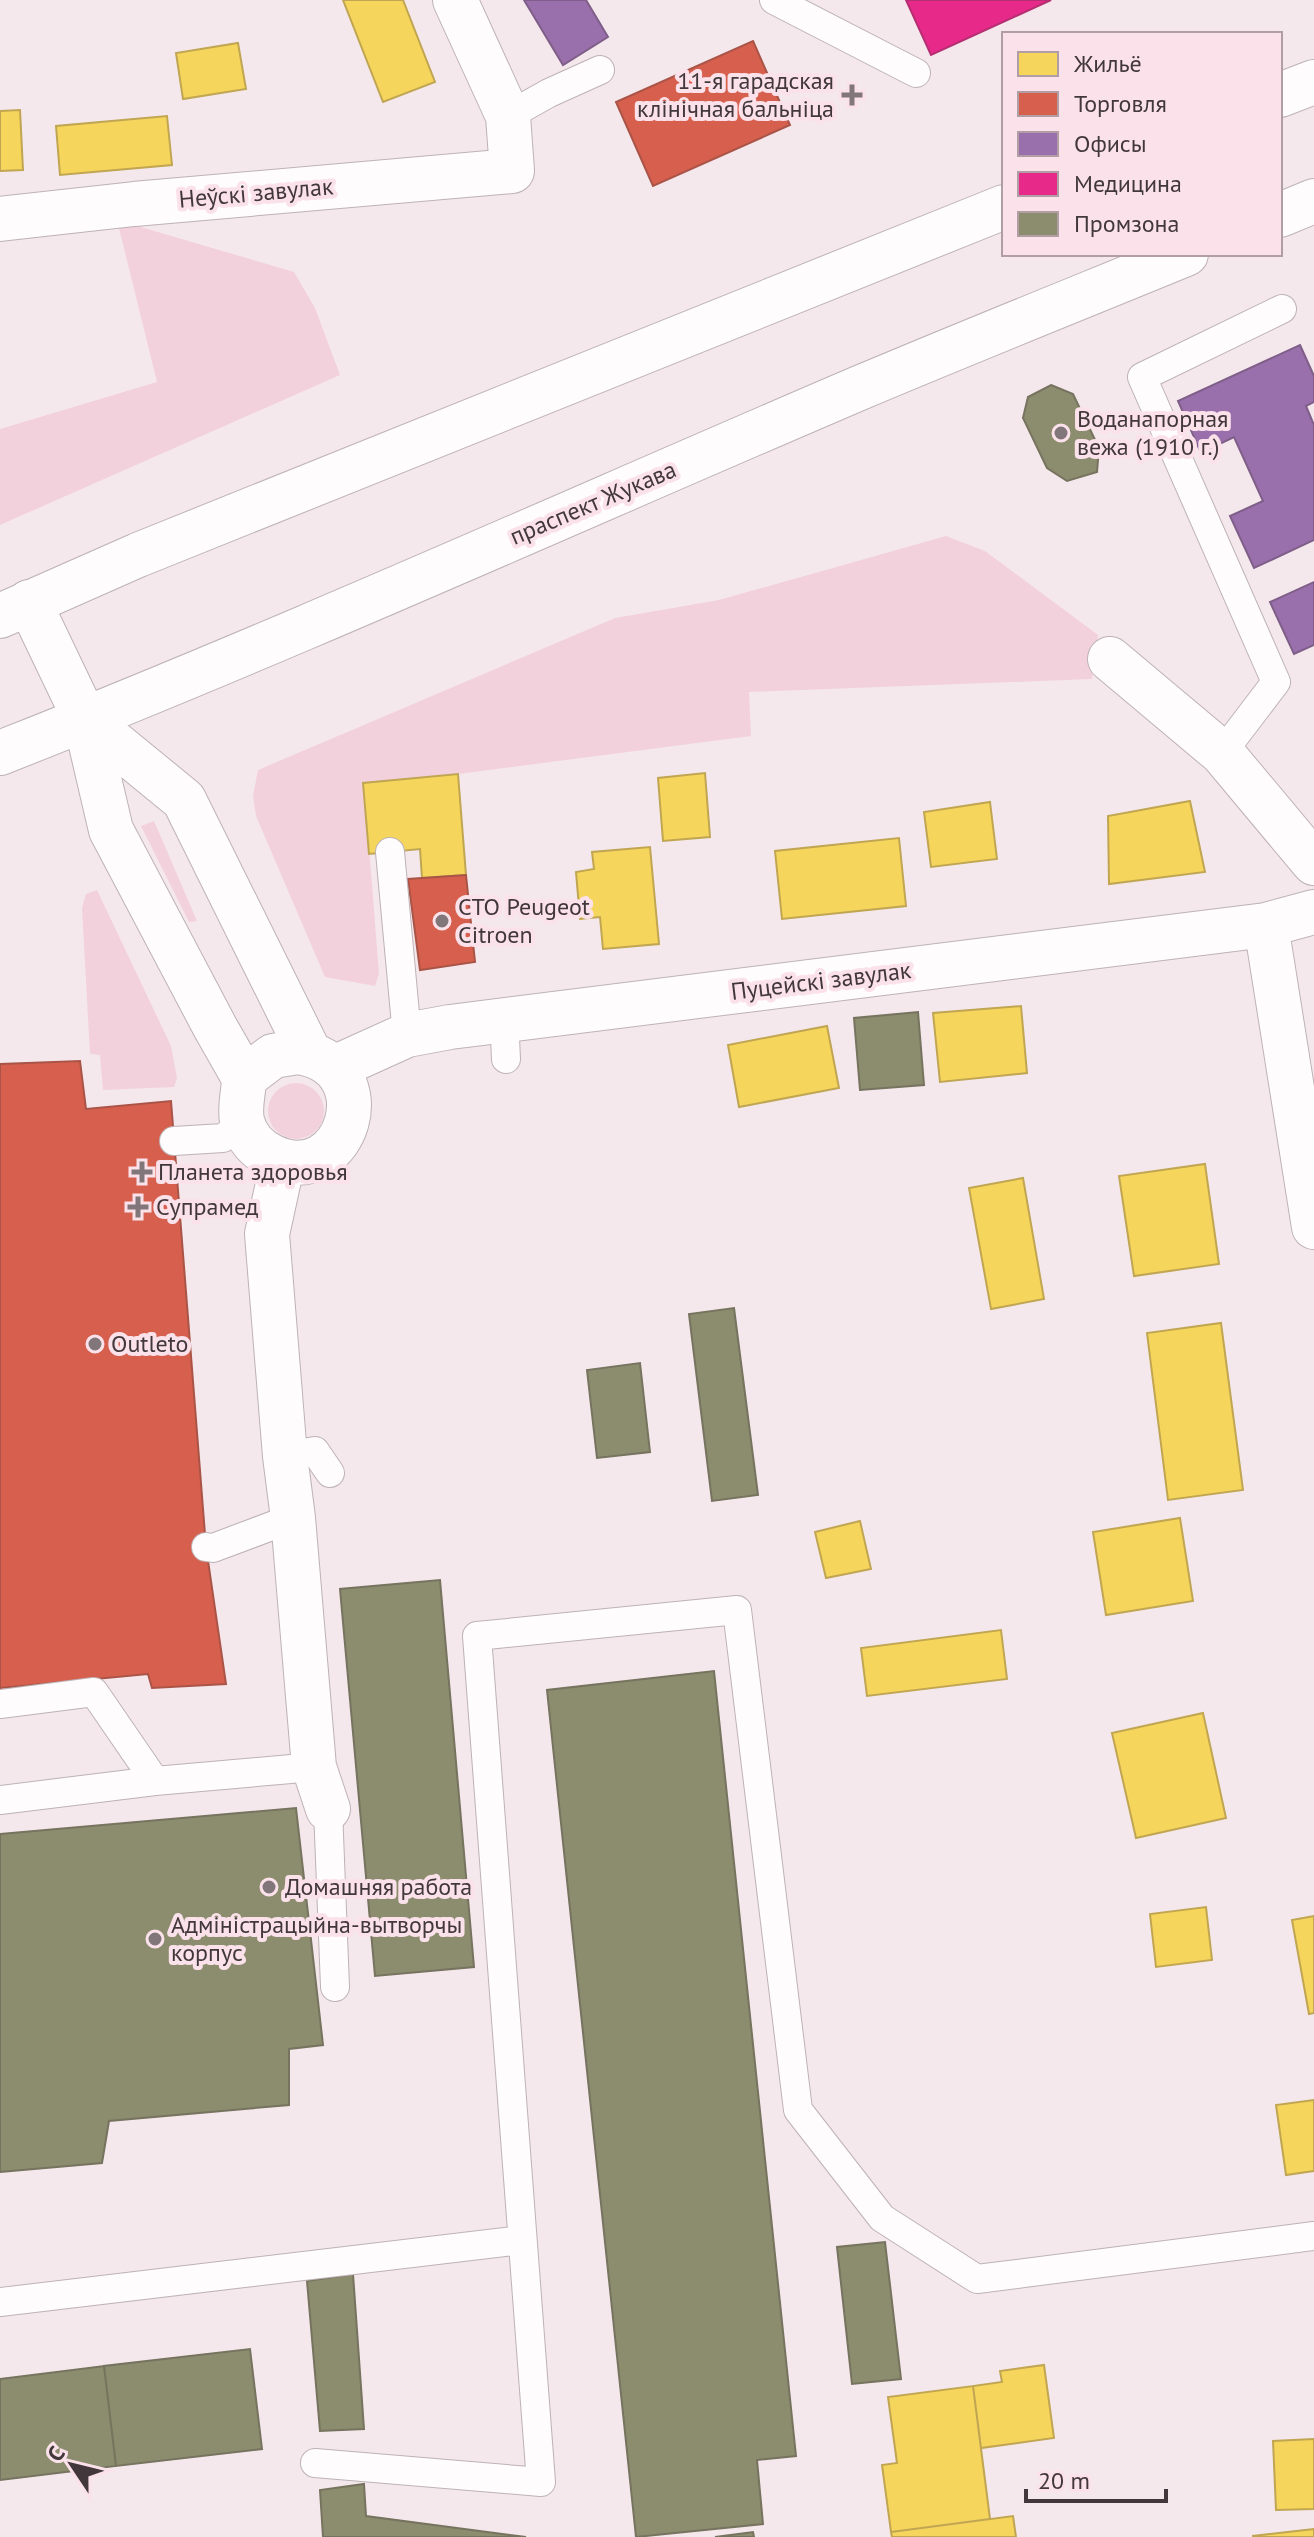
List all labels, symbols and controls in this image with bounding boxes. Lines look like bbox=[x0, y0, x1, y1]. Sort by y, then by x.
legend bbox=[1002, 32, 1282, 256]
text: Жильё bbox=[1073, 48, 1142, 79]
place label: 11-я гарадская клінічная бальніца bbox=[637, 65, 834, 124]
marker: 11-я гарадская клінічная бальніца bbox=[841, 84, 863, 106]
text: Торговля bbox=[1074, 88, 1167, 119]
text: Офисы bbox=[1074, 128, 1147, 159]
text: Медицина bbox=[1074, 168, 1182, 199]
street label: Неўскі завулак bbox=[177, 170, 335, 215]
text: Промзона bbox=[1074, 208, 1179, 239]
place label: Воданапорная вежа (1910 г.) bbox=[1077, 403, 1228, 462]
marker: Воданапорная вежа (1910 г.) bbox=[1052, 424, 1070, 442]
street label: праспект Жукава bbox=[505, 453, 681, 552]
place label: СТО Peugeot Citroen bbox=[458, 891, 590, 950]
marker: СТО Peugeot Citroen bbox=[433, 912, 451, 930]
street label: Пуцейскі завулак bbox=[729, 954, 913, 1007]
place label: Планета здоровья bbox=[158, 1156, 348, 1187]
marker: Планета здоровья bbox=[133, 1163, 151, 1181]
place label: Супрамед bbox=[156, 1191, 259, 1222]
marker: Супрамед bbox=[127, 1196, 149, 1218]
place label: Outleto bbox=[111, 1328, 188, 1359]
marker: Outleto bbox=[86, 1335, 104, 1353]
place label: Домашняя работа bbox=[285, 1871, 472, 1902]
marker: Домашняя работа bbox=[260, 1878, 278, 1896]
place label: Адміністрацыйна-вытворчы корпус bbox=[171, 1909, 462, 1968]
marker: Адміністрацыйна-вытворчы корпус bbox=[146, 1930, 164, 1948]
north arrow bbox=[32, 2425, 112, 2505]
text: С bbox=[41, 2440, 71, 2467]
scale bar bbox=[1026, 2453, 1166, 2503]
text: 20 m bbox=[1038, 2465, 1090, 2496]

